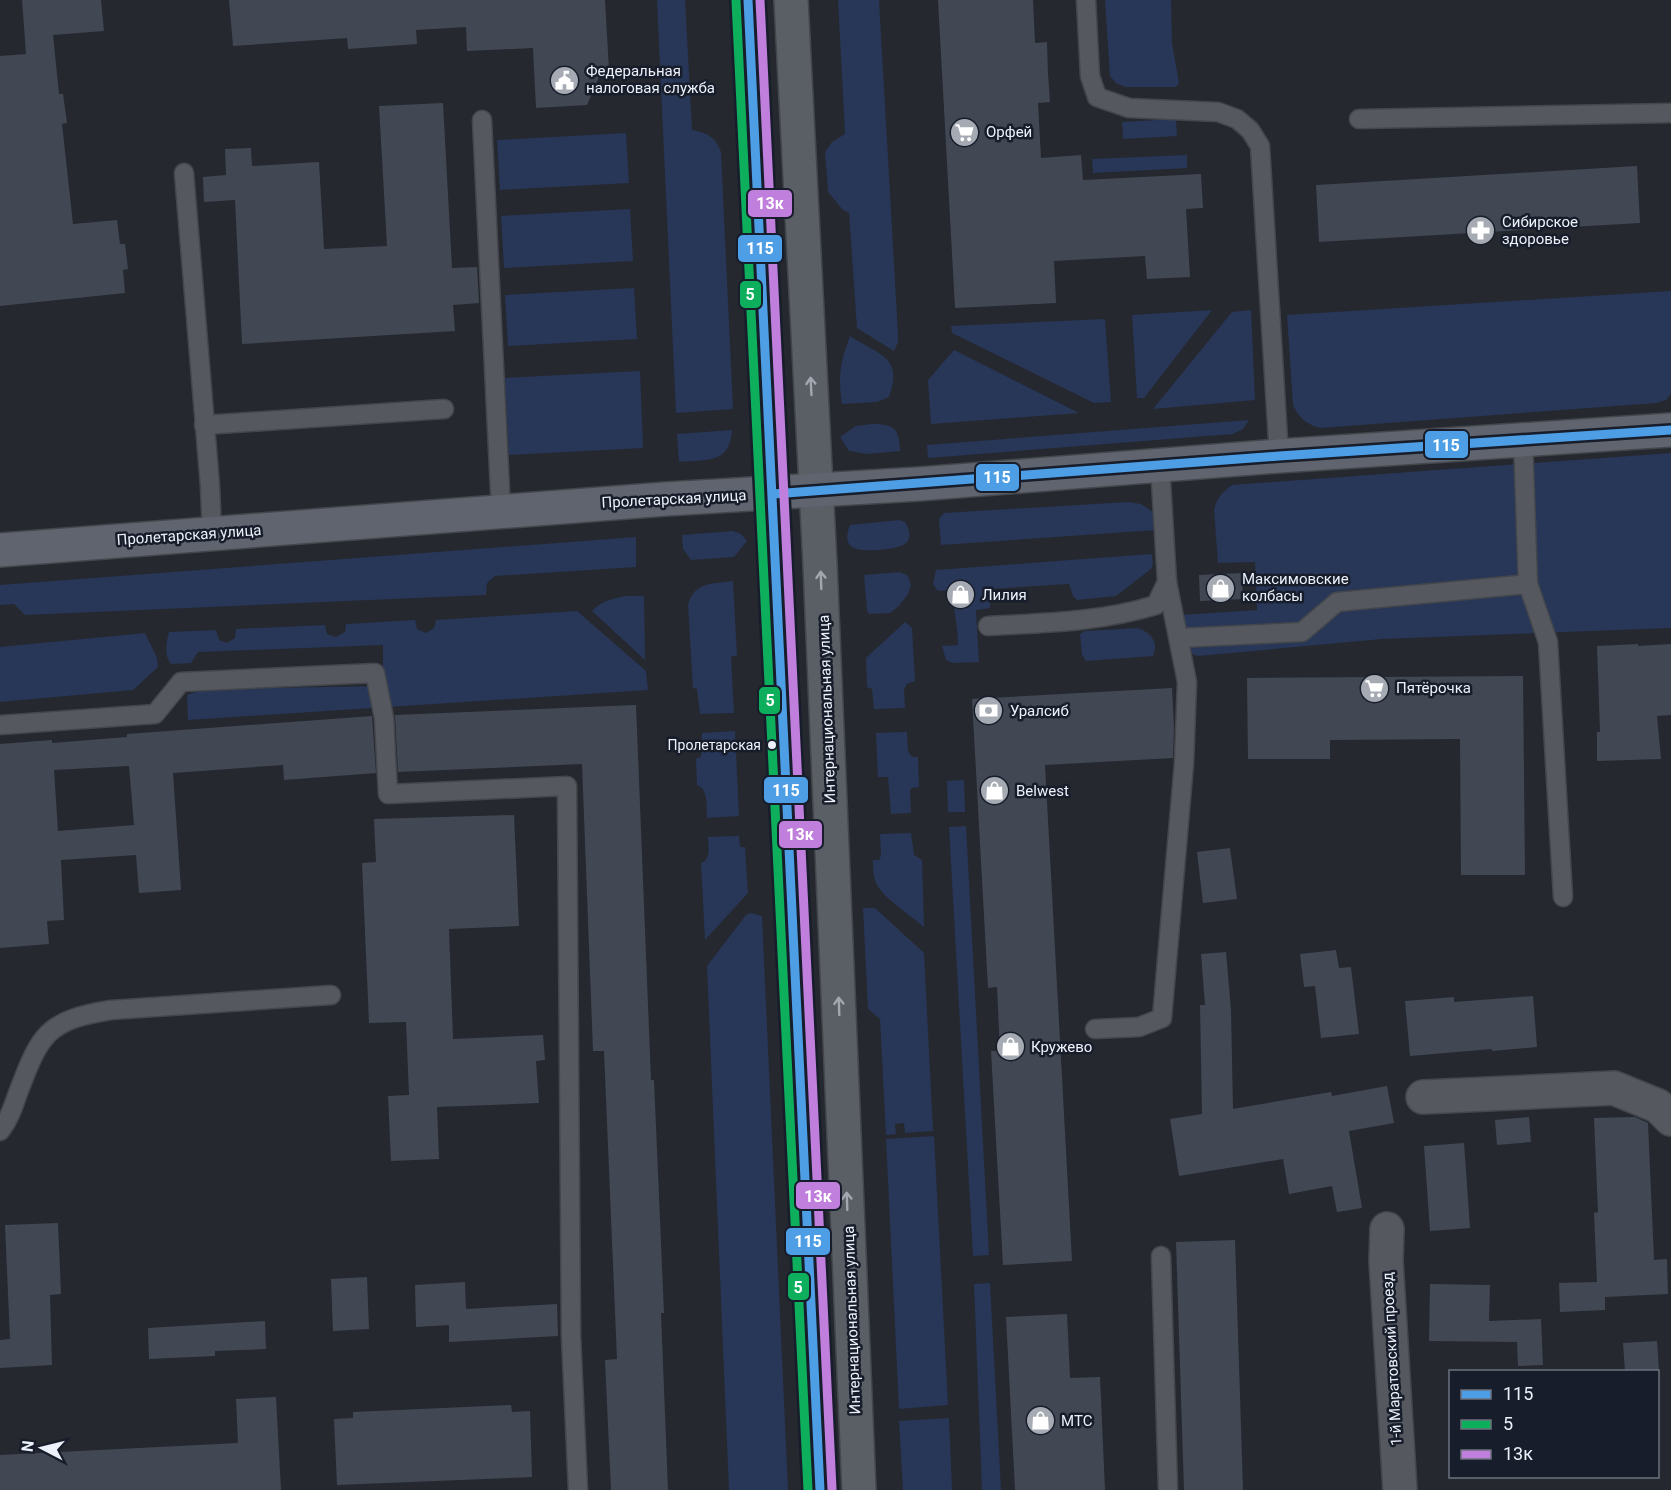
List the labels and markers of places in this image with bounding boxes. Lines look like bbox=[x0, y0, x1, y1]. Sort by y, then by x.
place label: Федеральная налоговая служба bbox=[586, 62, 715, 97]
public building icon: Федеральная налоговая служба bbox=[549, 64, 581, 96]
supermarket icon: Орфей bbox=[949, 116, 981, 148]
place label: Орфей bbox=[986, 123, 1032, 141]
place label: Сибирское здоровье bbox=[1502, 213, 1578, 248]
pharmacy icon: Сибирское здоровье bbox=[1465, 215, 1497, 247]
place label: Максимовские колбасы bbox=[1242, 570, 1349, 605]
shop icon: Максимовские колбасы bbox=[1205, 572, 1237, 604]
shop icon: Лилия bbox=[945, 579, 977, 611]
place label: Лилия bbox=[982, 586, 1027, 604]
supermarket icon: Пятёрочка bbox=[1359, 672, 1391, 704]
place label: Пятёрочка bbox=[1396, 679, 1471, 697]
bank icon: Уралсиб bbox=[973, 695, 1005, 727]
place label: Уралсиб bbox=[1010, 702, 1069, 720]
place label: Пролетарская bbox=[668, 737, 761, 753]
marker: Пролетарская bbox=[766, 739, 778, 751]
shop icon: Belwest bbox=[979, 775, 1011, 807]
place label: Belwest bbox=[1016, 782, 1069, 800]
shop icon: Кружево bbox=[994, 1031, 1026, 1063]
place label: Кружево bbox=[1031, 1038, 1092, 1056]
shop icon: МТС bbox=[1024, 1405, 1056, 1437]
place label: МТС bbox=[1061, 1412, 1093, 1430]

